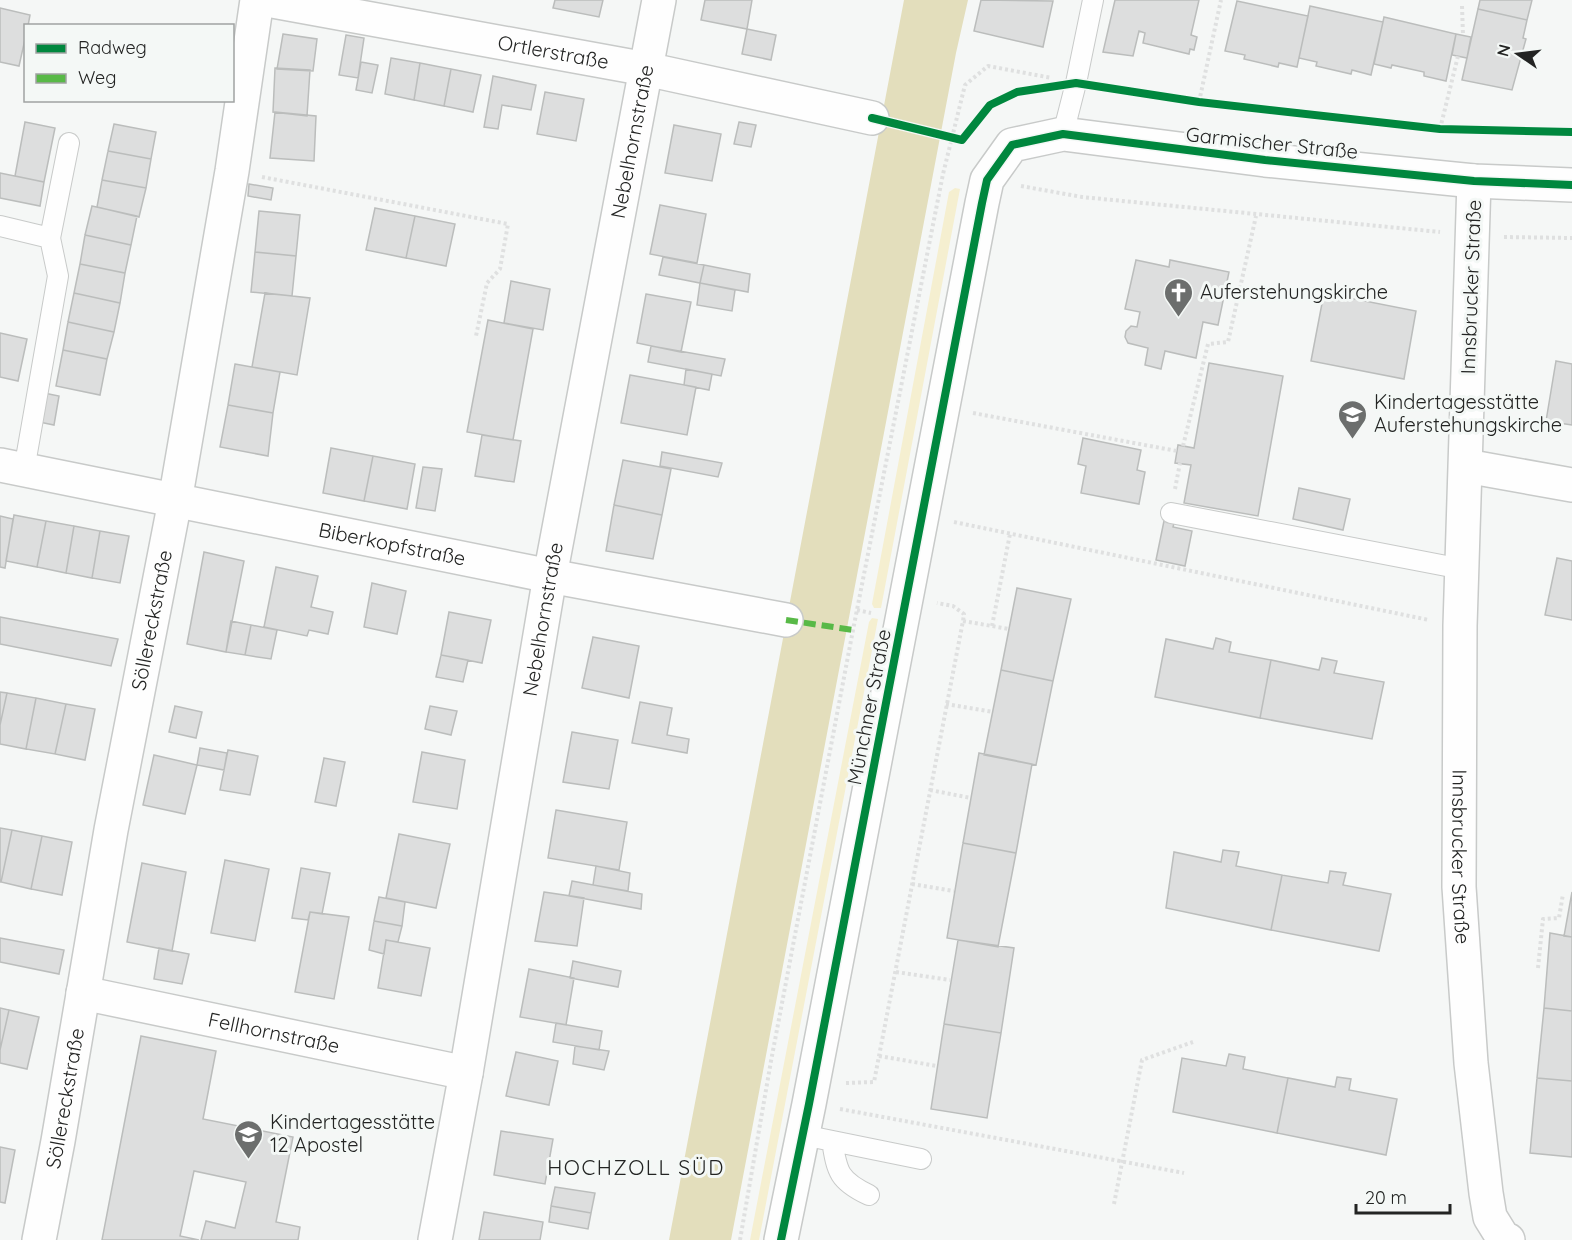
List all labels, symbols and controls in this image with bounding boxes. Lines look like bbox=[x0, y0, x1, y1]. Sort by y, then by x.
legend bbox=[24, 24, 234, 102]
north arrow bbox=[1488, 24, 1548, 84]
street label: Ortlerstraße bbox=[496, 29, 611, 74]
text: Radweg bbox=[78, 36, 147, 59]
text: N bbox=[1492, 42, 1515, 58]
street label: Nebelhornstraße bbox=[605, 63, 658, 220]
text: Weg bbox=[78, 66, 116, 89]
street label: Garmischer Straße bbox=[1185, 121, 1359, 164]
street label: Innsbrucker Straße bbox=[1455, 199, 1486, 375]
church icon: Auferstehungskirche bbox=[1163, 276, 1195, 318]
place label: Auferstehungskirche bbox=[1200, 279, 1388, 304]
place label: Kindertagesstätte Auferstehungskirche bbox=[1374, 389, 1562, 437]
school or university icon: Kindertagesstätte Auferstehungskirche bbox=[1337, 398, 1369, 440]
street label: Biberkopfstraße bbox=[317, 517, 468, 571]
street label: Nebelhornstraße bbox=[517, 540, 568, 698]
street label: Söllereckstraße bbox=[125, 548, 177, 692]
street label: Münchner Straße bbox=[841, 627, 896, 787]
street label: Innsbrucker Straße bbox=[1447, 769, 1476, 945]
street label: Fellhornstraße bbox=[206, 1006, 342, 1058]
street label: Söllereckstraße bbox=[40, 1026, 89, 1171]
place label: Kindertagesstätte 12 Apostel bbox=[270, 1109, 435, 1157]
school or university icon: Kindertagesstätte 12 Apostel bbox=[233, 1118, 265, 1160]
district label: HOCHZOLL SÜD bbox=[547, 1154, 725, 1180]
scale bar bbox=[1356, 1177, 1450, 1215]
text: 20 m bbox=[1365, 1186, 1407, 1209]

